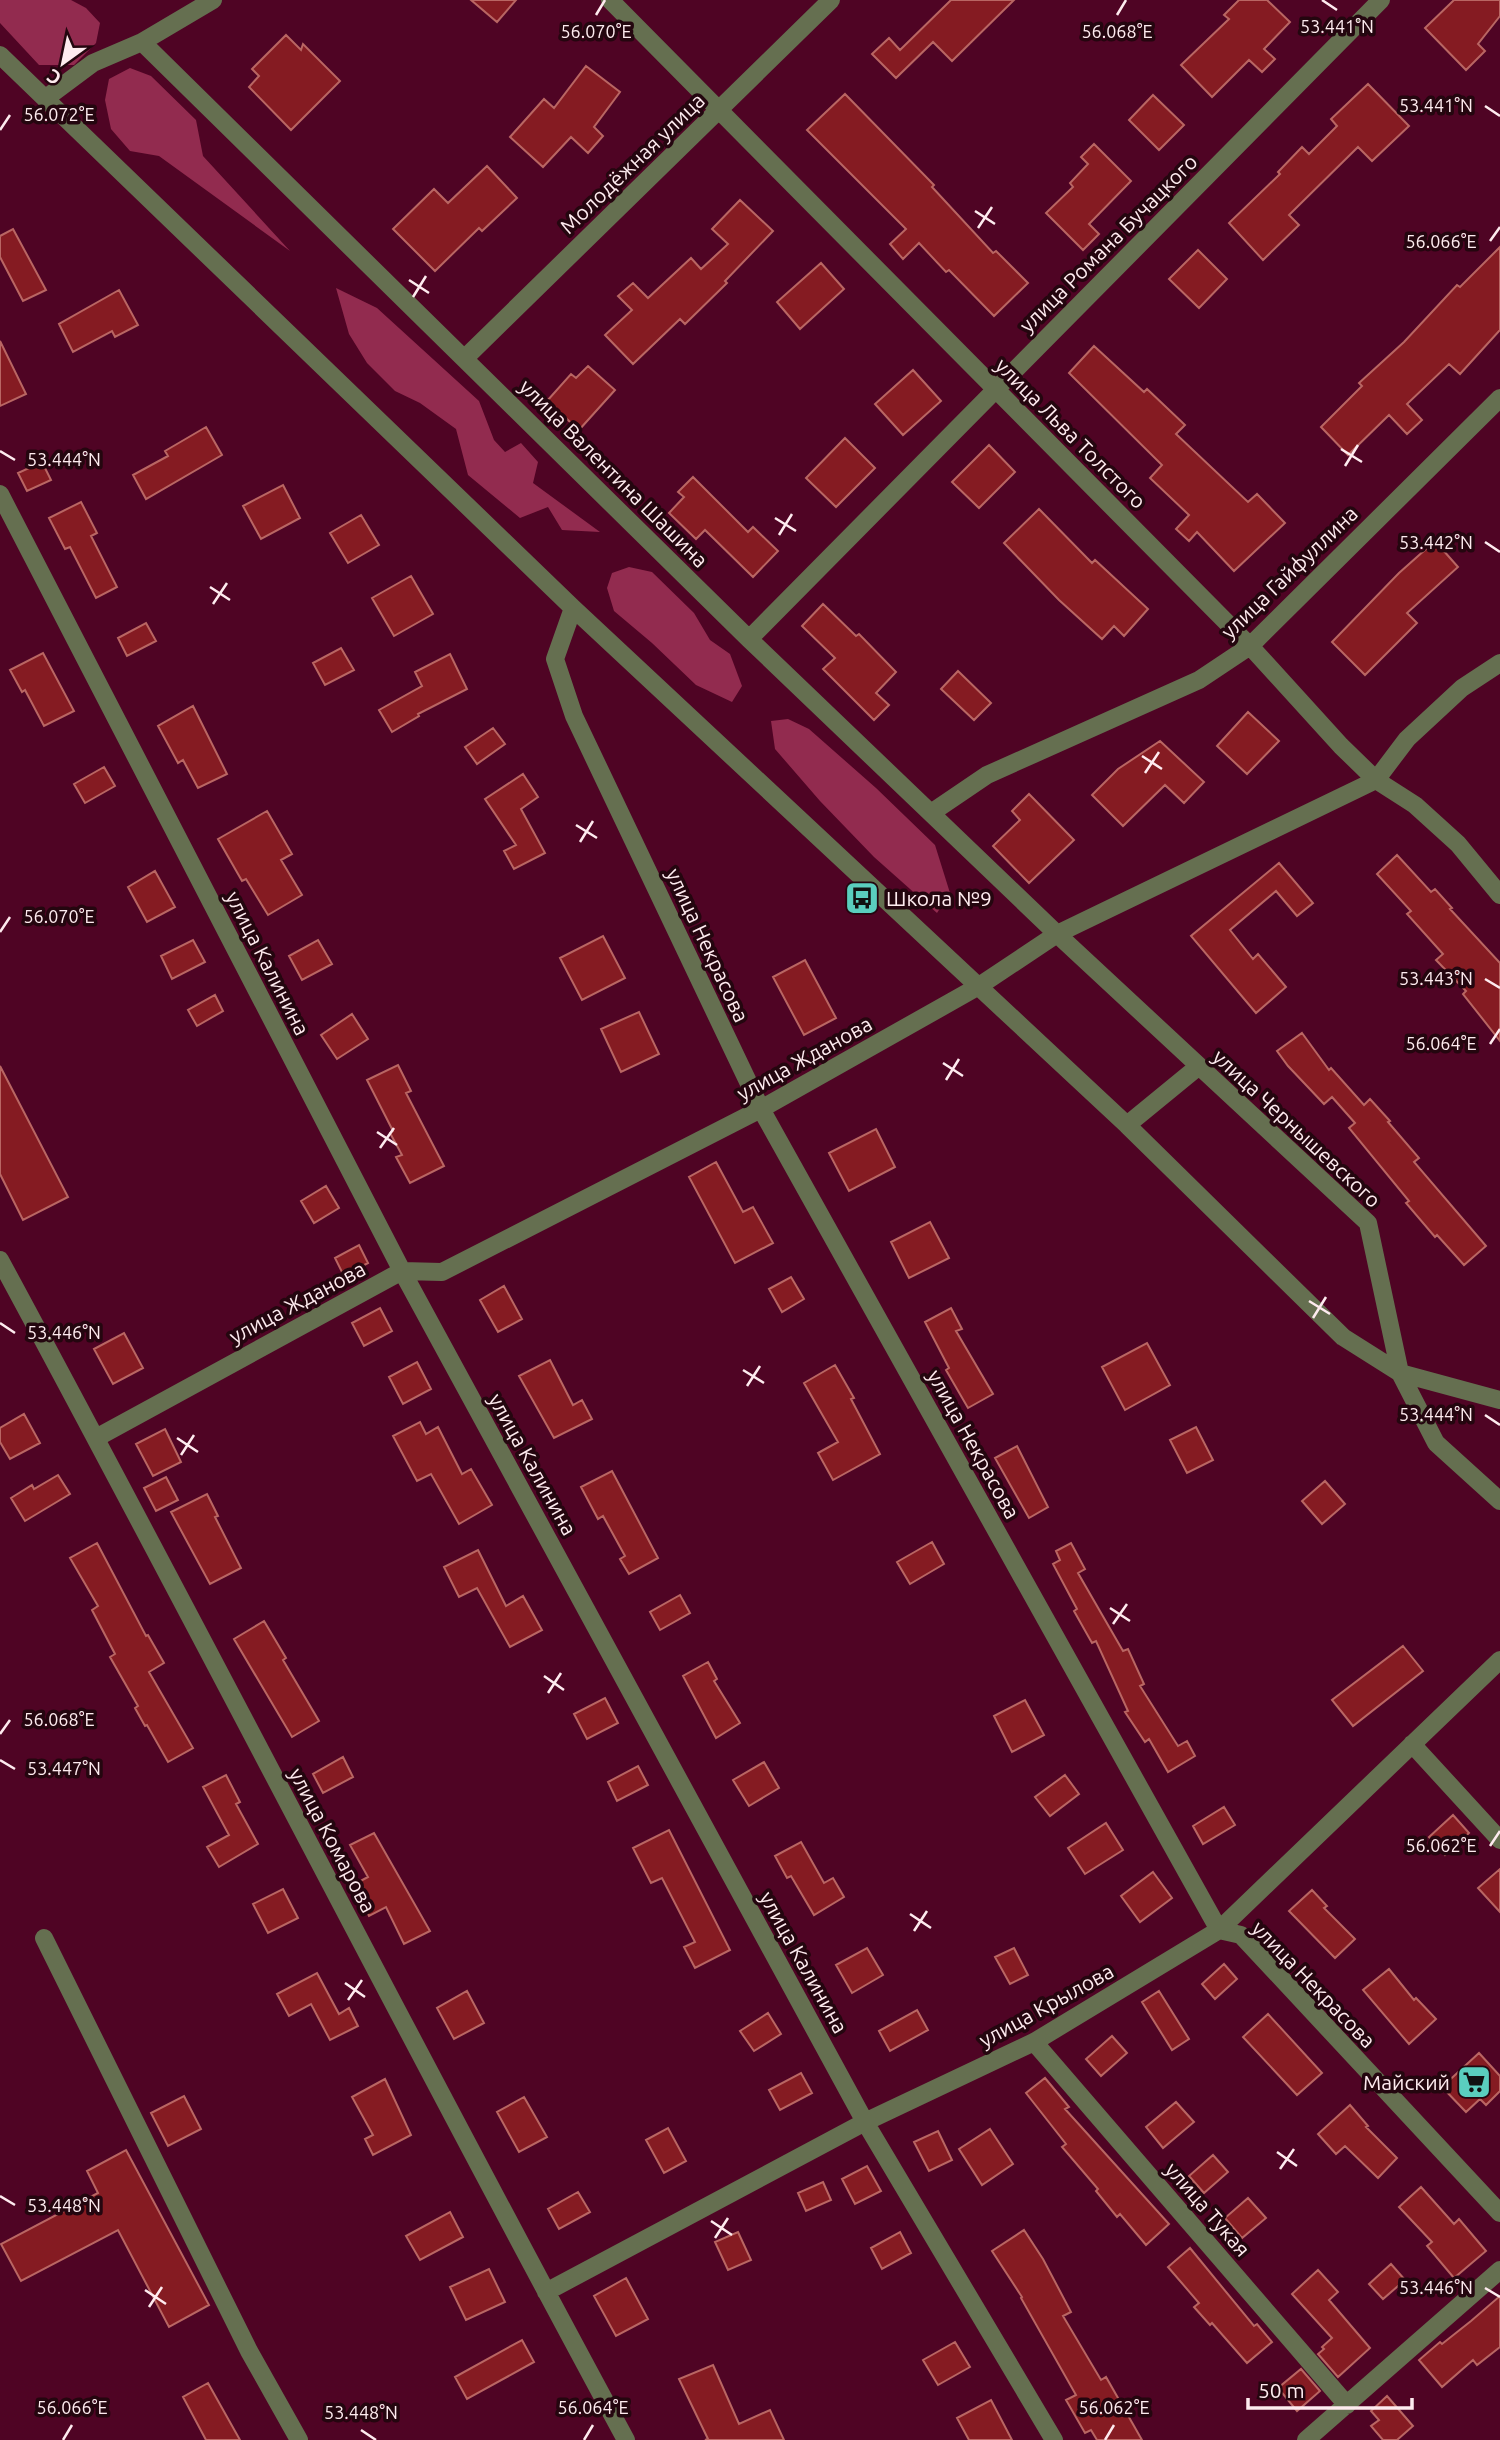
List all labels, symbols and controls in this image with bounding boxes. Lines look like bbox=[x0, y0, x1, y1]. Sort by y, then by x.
text: 53.441°N bbox=[1300, 16, 1374, 36]
text: 56.070°E bbox=[560, 21, 632, 41]
text: 56.068°E bbox=[1081, 21, 1153, 41]
north arrow bbox=[28, 28, 98, 98]
text: С bbox=[43, 65, 65, 90]
street label: Молодёжная улица bbox=[555, 88, 709, 238]
text: 53.441°N bbox=[1399, 95, 1473, 115]
text: 56.072°E bbox=[23, 104, 95, 124]
street label: улица Романа Бучацкого bbox=[1014, 149, 1202, 337]
text: 56.066°E bbox=[1405, 231, 1477, 251]
street label: улица Льва Толстого bbox=[991, 353, 1151, 513]
street label: улица Валентина Шашина bbox=[515, 374, 713, 572]
text: 53.444°N bbox=[27, 449, 101, 469]
street label: улица Гайфуллина bbox=[1216, 501, 1362, 643]
text: 53.442°N bbox=[1399, 532, 1473, 552]
street label: улица Некрасова bbox=[662, 864, 754, 1026]
bus stop icon: Школа №9 bbox=[843, 879, 881, 917]
place label: Школа №9 bbox=[886, 886, 992, 910]
street label: улица Калинина bbox=[221, 887, 315, 1039]
text: 56.070°E bbox=[23, 906, 95, 926]
text: 53.443°N bbox=[1399, 968, 1473, 988]
street label: улица Жданова bbox=[732, 1011, 876, 1105]
text: 56.064°E bbox=[1405, 1033, 1477, 1053]
street label: улица Чернышевского bbox=[1208, 1044, 1386, 1212]
street label: улица Жданова bbox=[225, 1256, 369, 1348]
text: 53.446°N bbox=[27, 1322, 101, 1342]
street label: улица Некрасова bbox=[923, 1365, 1025, 1523]
street label: улица Калинина bbox=[484, 1389, 582, 1539]
text: 53.444°N bbox=[1399, 1404, 1473, 1424]
text: 56.068°E bbox=[23, 1709, 95, 1729]
text: 53.447°N bbox=[27, 1758, 101, 1778]
street label: улица Комарова bbox=[285, 1764, 381, 1916]
text: 56.062°E bbox=[1405, 1835, 1477, 1855]
street label: улица Калинина bbox=[755, 1887, 853, 2037]
street label: улица Некрасова bbox=[1247, 1916, 1381, 2052]
street label: улица Крылова bbox=[975, 1958, 1117, 2052]
supermarket icon: Майский bbox=[1455, 2063, 1493, 2101]
place label: Майский bbox=[1363, 2070, 1450, 2094]
street label: улица Тукая bbox=[1161, 2157, 1255, 2261]
text: 53.448°N bbox=[27, 2195, 101, 2215]
text: 53.446°N bbox=[1399, 2277, 1473, 2297]
scale bar bbox=[1248, 2366, 1412, 2410]
text: 50 m bbox=[1258, 2378, 1305, 2402]
text: 56.066°E bbox=[36, 2397, 108, 2417]
text: 56.064°E bbox=[557, 2397, 629, 2417]
text: 56.062°E bbox=[1078, 2397, 1150, 2417]
text: 53.448°N bbox=[324, 2402, 398, 2422]

